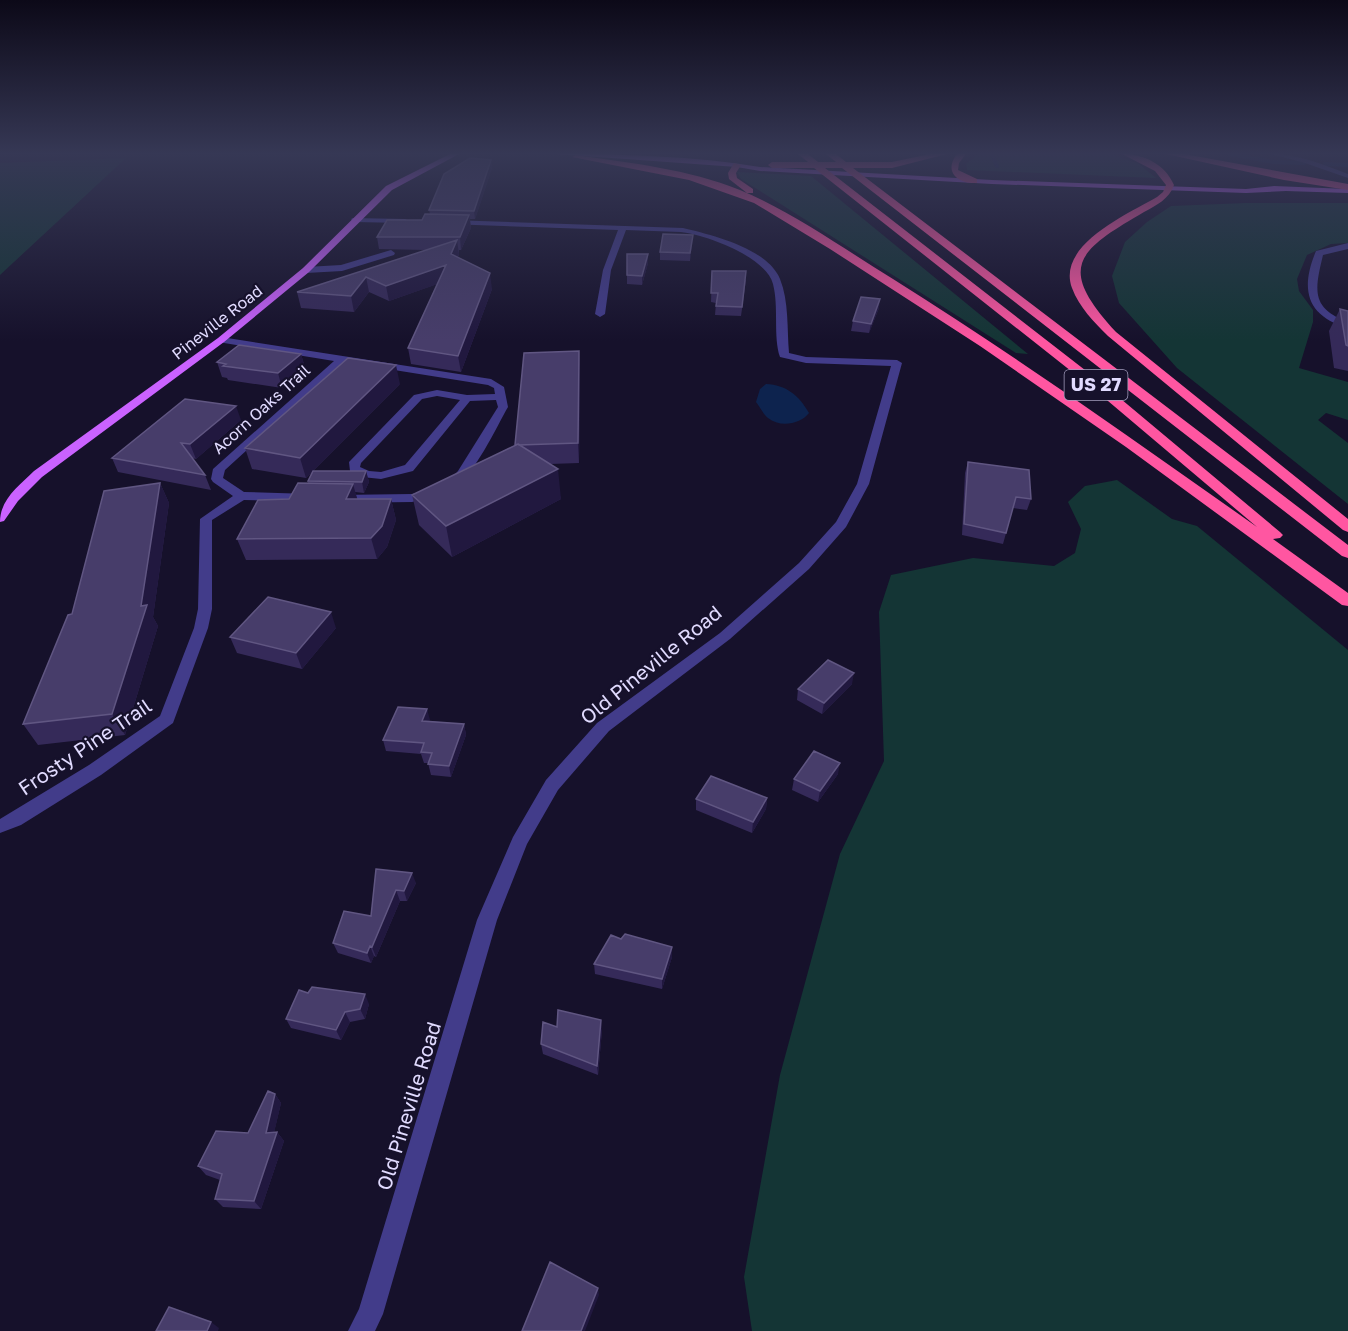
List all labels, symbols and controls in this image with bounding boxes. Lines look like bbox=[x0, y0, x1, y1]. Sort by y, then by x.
street label: Pineville Road bbox=[168, 280, 266, 364]
street label: Acorn Oaks Trail bbox=[208, 360, 314, 458]
road number: US 27 bbox=[1064, 370, 1128, 400]
street label: Old Pineville Road bbox=[575, 600, 726, 729]
street label: Frosty Pine Trail bbox=[13, 693, 156, 800]
street label: Old Pineville Road bbox=[371, 1019, 445, 1193]

